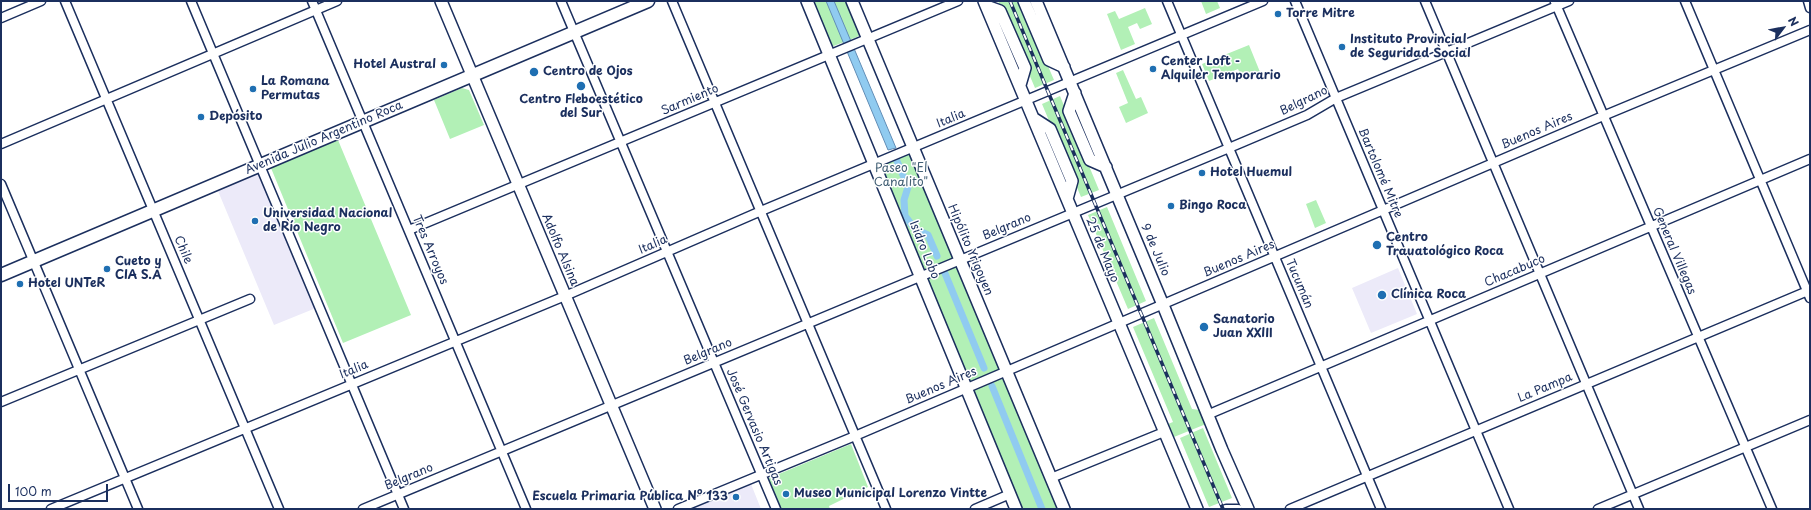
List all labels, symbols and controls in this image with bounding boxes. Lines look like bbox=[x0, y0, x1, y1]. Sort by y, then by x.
place label: Torre Mitre bbox=[1286, 7, 1355, 21]
north arrow bbox=[1763, 8, 1803, 48]
marker: Torre Mitre bbox=[1273, 9, 1283, 19]
text: N bbox=[1784, 13, 1803, 30]
place label: Instituto Provincial de Seguridad Social bbox=[1350, 33, 1471, 61]
marker: Instituto Provincial de Seguridad Social bbox=[1337, 42, 1347, 52]
place label: Center Loft - Alquiler Temporario bbox=[1161, 55, 1280, 83]
place label: Hotel Austral bbox=[353, 58, 436, 72]
marker: Hotel Austral bbox=[439, 60, 449, 70]
marker: Center Loft - Alquiler Temporario bbox=[1148, 64, 1158, 74]
place label: Centro de Ojos bbox=[543, 65, 633, 79]
marker: Centro de Ojos bbox=[528, 66, 540, 78]
place label: La Romana Permutas bbox=[261, 75, 330, 103]
marker: Centro Fleboestético del Sur bbox=[575, 80, 587, 92]
street label: Sarmiento bbox=[659, 81, 721, 119]
street label: Belgrano bbox=[1278, 83, 1330, 119]
marker: La Romana Permutas bbox=[248, 84, 258, 94]
place label: Centro Fleboestético del Sur bbox=[519, 93, 643, 121]
street label: Avenida Julio Argentino Roca bbox=[243, 98, 405, 178]
street label: Italia bbox=[934, 107, 968, 131]
street label: Buenos Aires bbox=[1499, 109, 1575, 153]
place label: Depósito bbox=[209, 110, 262, 124]
marker: Depósito bbox=[196, 112, 206, 122]
street label: Bartolomé Mitre bbox=[1355, 126, 1405, 220]
park label: Paseo "El Canalito" bbox=[874, 162, 928, 190]
place label: Hotel Huemul bbox=[1210, 166, 1292, 180]
marker: Hotel Huemul bbox=[1197, 168, 1207, 178]
place label: Bingo Roca bbox=[1179, 199, 1246, 213]
marker: Bingo Roca bbox=[1166, 201, 1176, 211]
street label: Hipólito Yrigoyen bbox=[944, 202, 996, 298]
street label: General Villegas bbox=[1649, 205, 1699, 297]
place label: Universidad Nacional de Río Negro bbox=[263, 207, 392, 235]
street label: Belgrano bbox=[981, 210, 1033, 244]
street label: Adolfo Alsina bbox=[538, 212, 582, 288]
street label: Tres Arroyos bbox=[409, 213, 451, 287]
street label: 25 de Mayo bbox=[1082, 215, 1122, 285]
marker: Universidad Nacional de Río Negro bbox=[250, 216, 260, 226]
street label: Isidro Lobo bbox=[906, 219, 942, 281]
street label: 9 de Julio bbox=[1138, 222, 1172, 278]
place label: Centro Trauatológico Roca bbox=[1386, 231, 1504, 259]
street label: Italia bbox=[636, 232, 670, 258]
street label: Chile bbox=[171, 234, 195, 266]
street label: Buenos Aires bbox=[1201, 237, 1277, 281]
marker: Centro Trauatológico Roca bbox=[1371, 239, 1383, 251]
street label: Chacabuco bbox=[1482, 252, 1548, 290]
place label: Cueto y CIA S.A bbox=[115, 255, 161, 283]
street label: Tucumán bbox=[1282, 257, 1316, 311]
marker: Cueto y CIA S.A bbox=[102, 264, 112, 274]
place label: Hotel UNTeR bbox=[28, 277, 105, 291]
marker: Hotel UNTeR bbox=[15, 279, 25, 289]
place label: Clínica Roca bbox=[1391, 288, 1466, 302]
marker: Clínica Roca bbox=[1376, 289, 1388, 301]
place label: Sanatorio Juan XXIII bbox=[1213, 313, 1274, 341]
marker: Sanatorio Juan XXIII bbox=[1198, 321, 1210, 333]
street label: Belgrano bbox=[682, 335, 734, 369]
street label: Italia bbox=[337, 358, 371, 382]
street label: Buenos Aires bbox=[903, 364, 979, 408]
street label: José Gervasio Artigas bbox=[723, 367, 785, 487]
street label: La Pampa bbox=[1516, 370, 1574, 406]
street label: Belgrano bbox=[383, 460, 435, 494]
scale bar bbox=[10, 476, 110, 502]
text: 100 m bbox=[15, 482, 52, 500]
place label: Museo Municipal Lorenzo Vintte bbox=[794, 487, 987, 501]
marker: Museo Municipal Lorenzo Vintte bbox=[781, 489, 791, 499]
place label: Escuela Primaria Pública Nº 133 bbox=[532, 490, 728, 504]
marker: Escuela Primaria Pública Nº 133 bbox=[731, 492, 741, 502]

